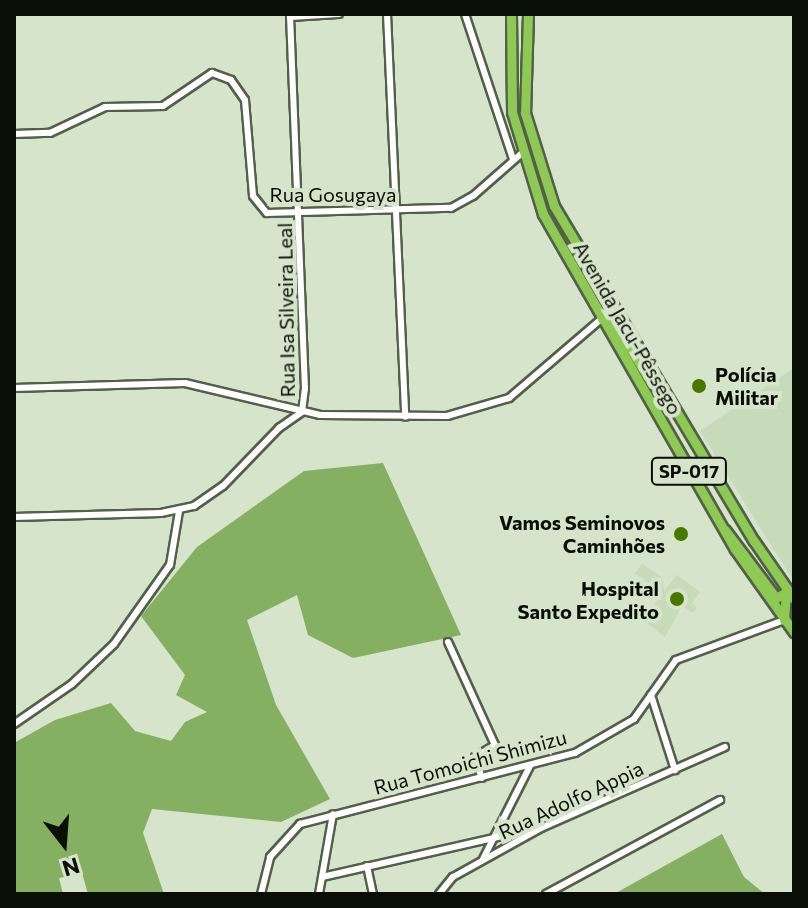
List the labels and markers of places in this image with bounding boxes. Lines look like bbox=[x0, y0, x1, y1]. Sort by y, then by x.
place label: Polícia Militar bbox=[715, 362, 778, 409]
marker: Polícia Militar bbox=[690, 377, 708, 395]
place label: Vamos Seminovos Caminhões bbox=[499, 510, 665, 557]
marker: Vamos Seminovos Caminhões bbox=[672, 525, 690, 543]
place label: Hospital Santo Expedito bbox=[517, 576, 659, 623]
marker: Hospital Santo Expedito bbox=[666, 588, 688, 610]

